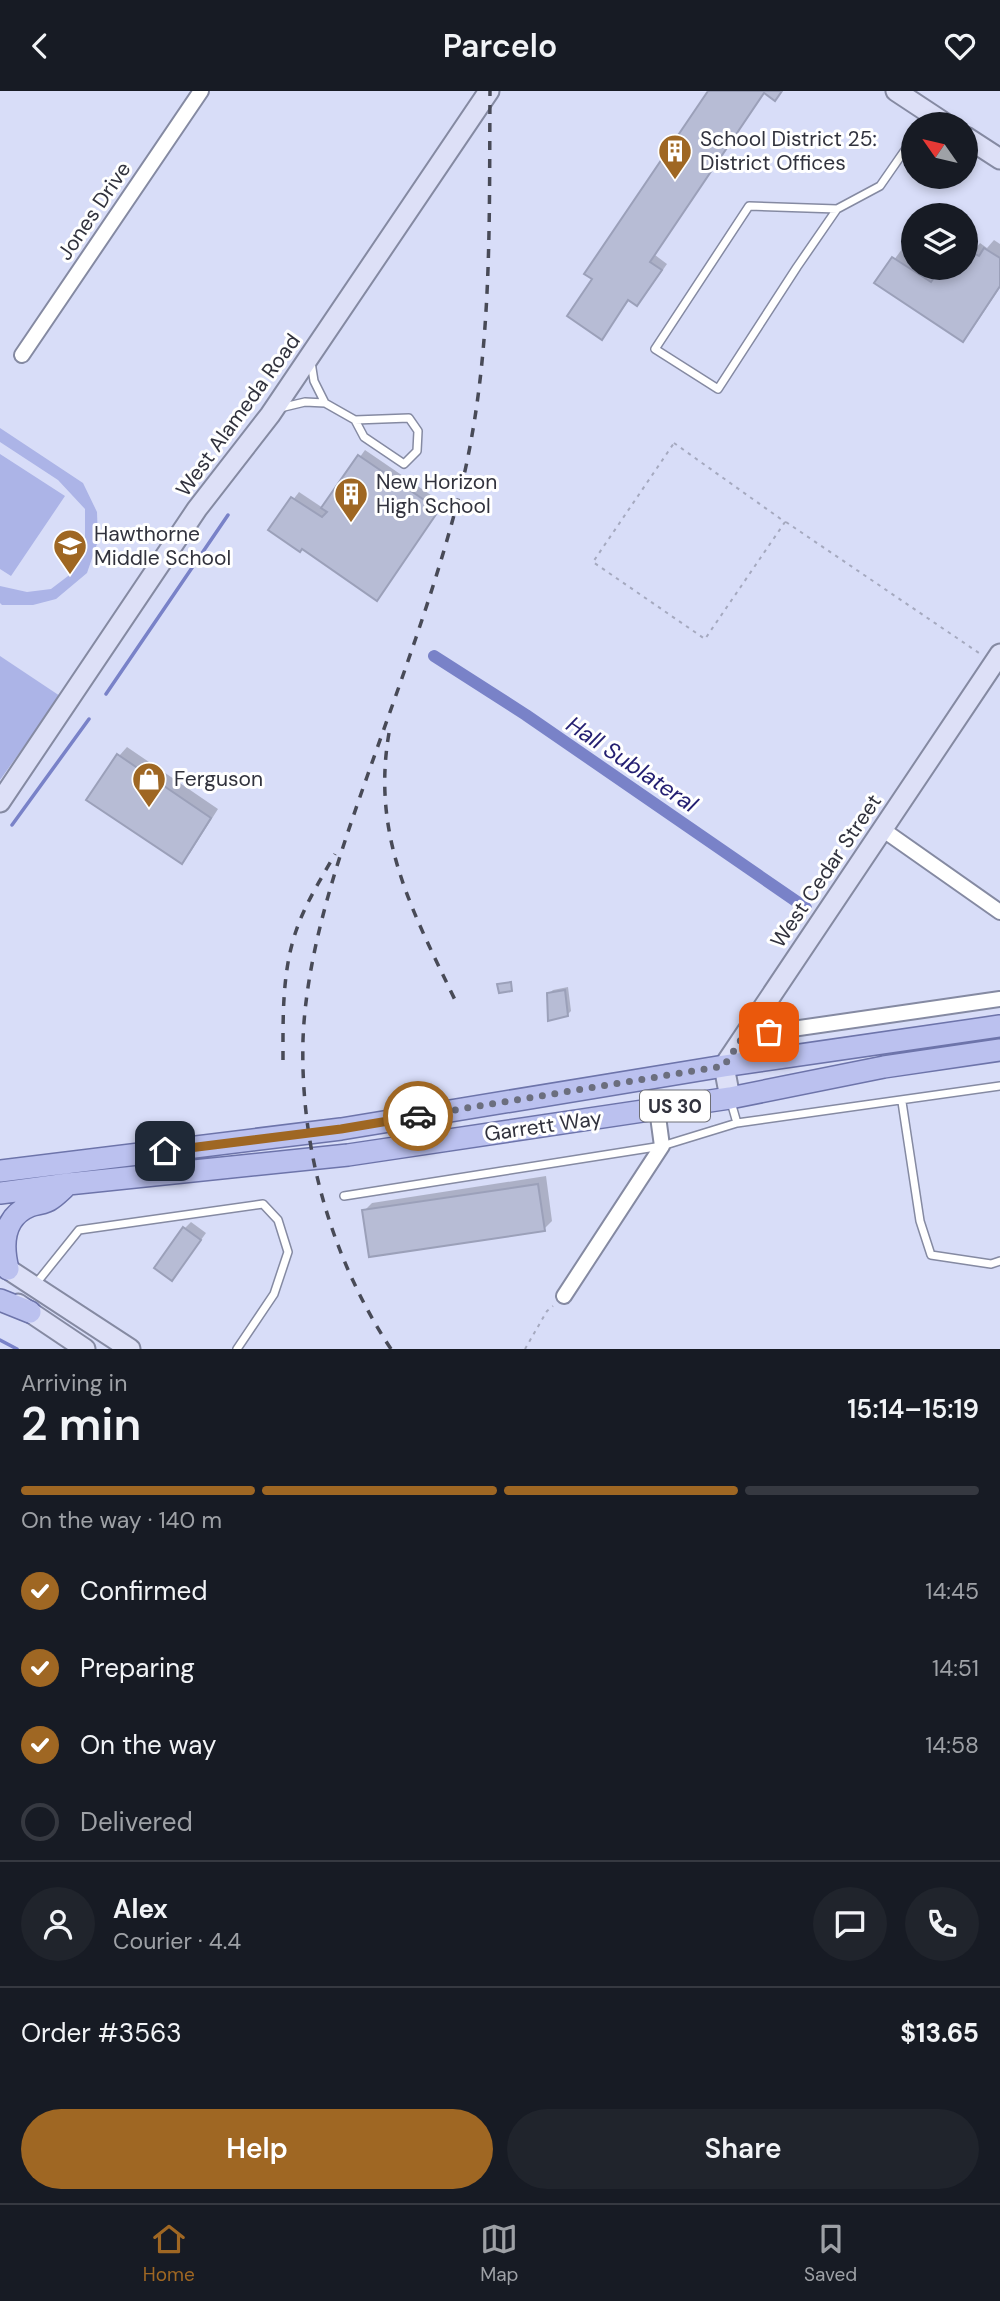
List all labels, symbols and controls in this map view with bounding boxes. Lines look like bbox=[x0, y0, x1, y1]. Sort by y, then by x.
text: Parcelo bbox=[443, 25, 557, 67]
icon: back bbox=[21, 27, 59, 65]
icon: heart bbox=[941, 27, 979, 65]
north arrow bbox=[901, 112, 978, 189]
map controls bbox=[901, 112, 978, 280]
place label: School District 25: District Offices bbox=[700, 125, 877, 177]
building icon: School District 25: District Offices bbox=[656, 132, 694, 181]
street label: Jones Drive bbox=[51, 156, 137, 266]
button: layers bbox=[901, 203, 978, 280]
street label: West Alameda Road bbox=[169, 328, 307, 502]
place label: New Horizon High School bbox=[376, 468, 497, 520]
building icon: New Horizon High School bbox=[332, 475, 370, 524]
place label: Hawthorne Middle School bbox=[94, 520, 231, 572]
school or university icon: Hawthorne Middle School bbox=[51, 527, 89, 576]
water label: Hall Sublateral bbox=[561, 709, 704, 819]
shop icon: Ferguson bbox=[130, 760, 168, 809]
place label: Ferguson bbox=[174, 765, 263, 793]
street label: West Cedar Street bbox=[764, 789, 888, 953]
pin bbox=[739, 1002, 799, 1062]
icon: bag bbox=[750, 1013, 788, 1051]
courier bbox=[383, 1081, 453, 1151]
road number: US 30 bbox=[640, 1091, 710, 1121]
icon: car bbox=[399, 1097, 437, 1135]
street label: Garrett Way bbox=[483, 1104, 604, 1148]
pin bbox=[135, 1121, 195, 1181]
icon: home bbox=[146, 1132, 184, 1170]
text: Arriving in bbox=[21, 1368, 127, 1398]
text: 15:14–15:19 bbox=[847, 1392, 979, 1426]
text: 2 min bbox=[21, 1394, 141, 1454]
text: On the way · 140 m bbox=[21, 1505, 222, 1535]
icon: check bbox=[21, 1572, 59, 1610]
text: Confirmed bbox=[80, 1574, 207, 1608]
text: 14:45 bbox=[925, 1576, 979, 1606]
icon: check bbox=[21, 1649, 59, 1687]
text: Preparing bbox=[80, 1651, 195, 1685]
text: 14:51 bbox=[932, 1653, 979, 1683]
icon: check bbox=[21, 1726, 59, 1764]
text: On the way bbox=[80, 1728, 216, 1762]
text: 14:58 bbox=[925, 1730, 979, 1760]
text: Delivered bbox=[80, 1805, 193, 1839]
button: person bbox=[21, 1887, 95, 1961]
button: chat bbox=[813, 1887, 887, 1961]
button: phone bbox=[905, 1887, 979, 1961]
text: Alex bbox=[113, 1892, 168, 1926]
text: Courier · 4.4 bbox=[113, 1926, 241, 1956]
text: Order #3563 bbox=[21, 2016, 182, 2050]
text: $13.65 bbox=[900, 2016, 979, 2050]
button: Help bbox=[21, 2109, 493, 2189]
button: Share bbox=[507, 2109, 979, 2189]
tab: Home bbox=[143, 2220, 195, 2287]
tab: Map bbox=[480, 2220, 518, 2287]
tab: Saved bbox=[804, 2220, 857, 2287]

